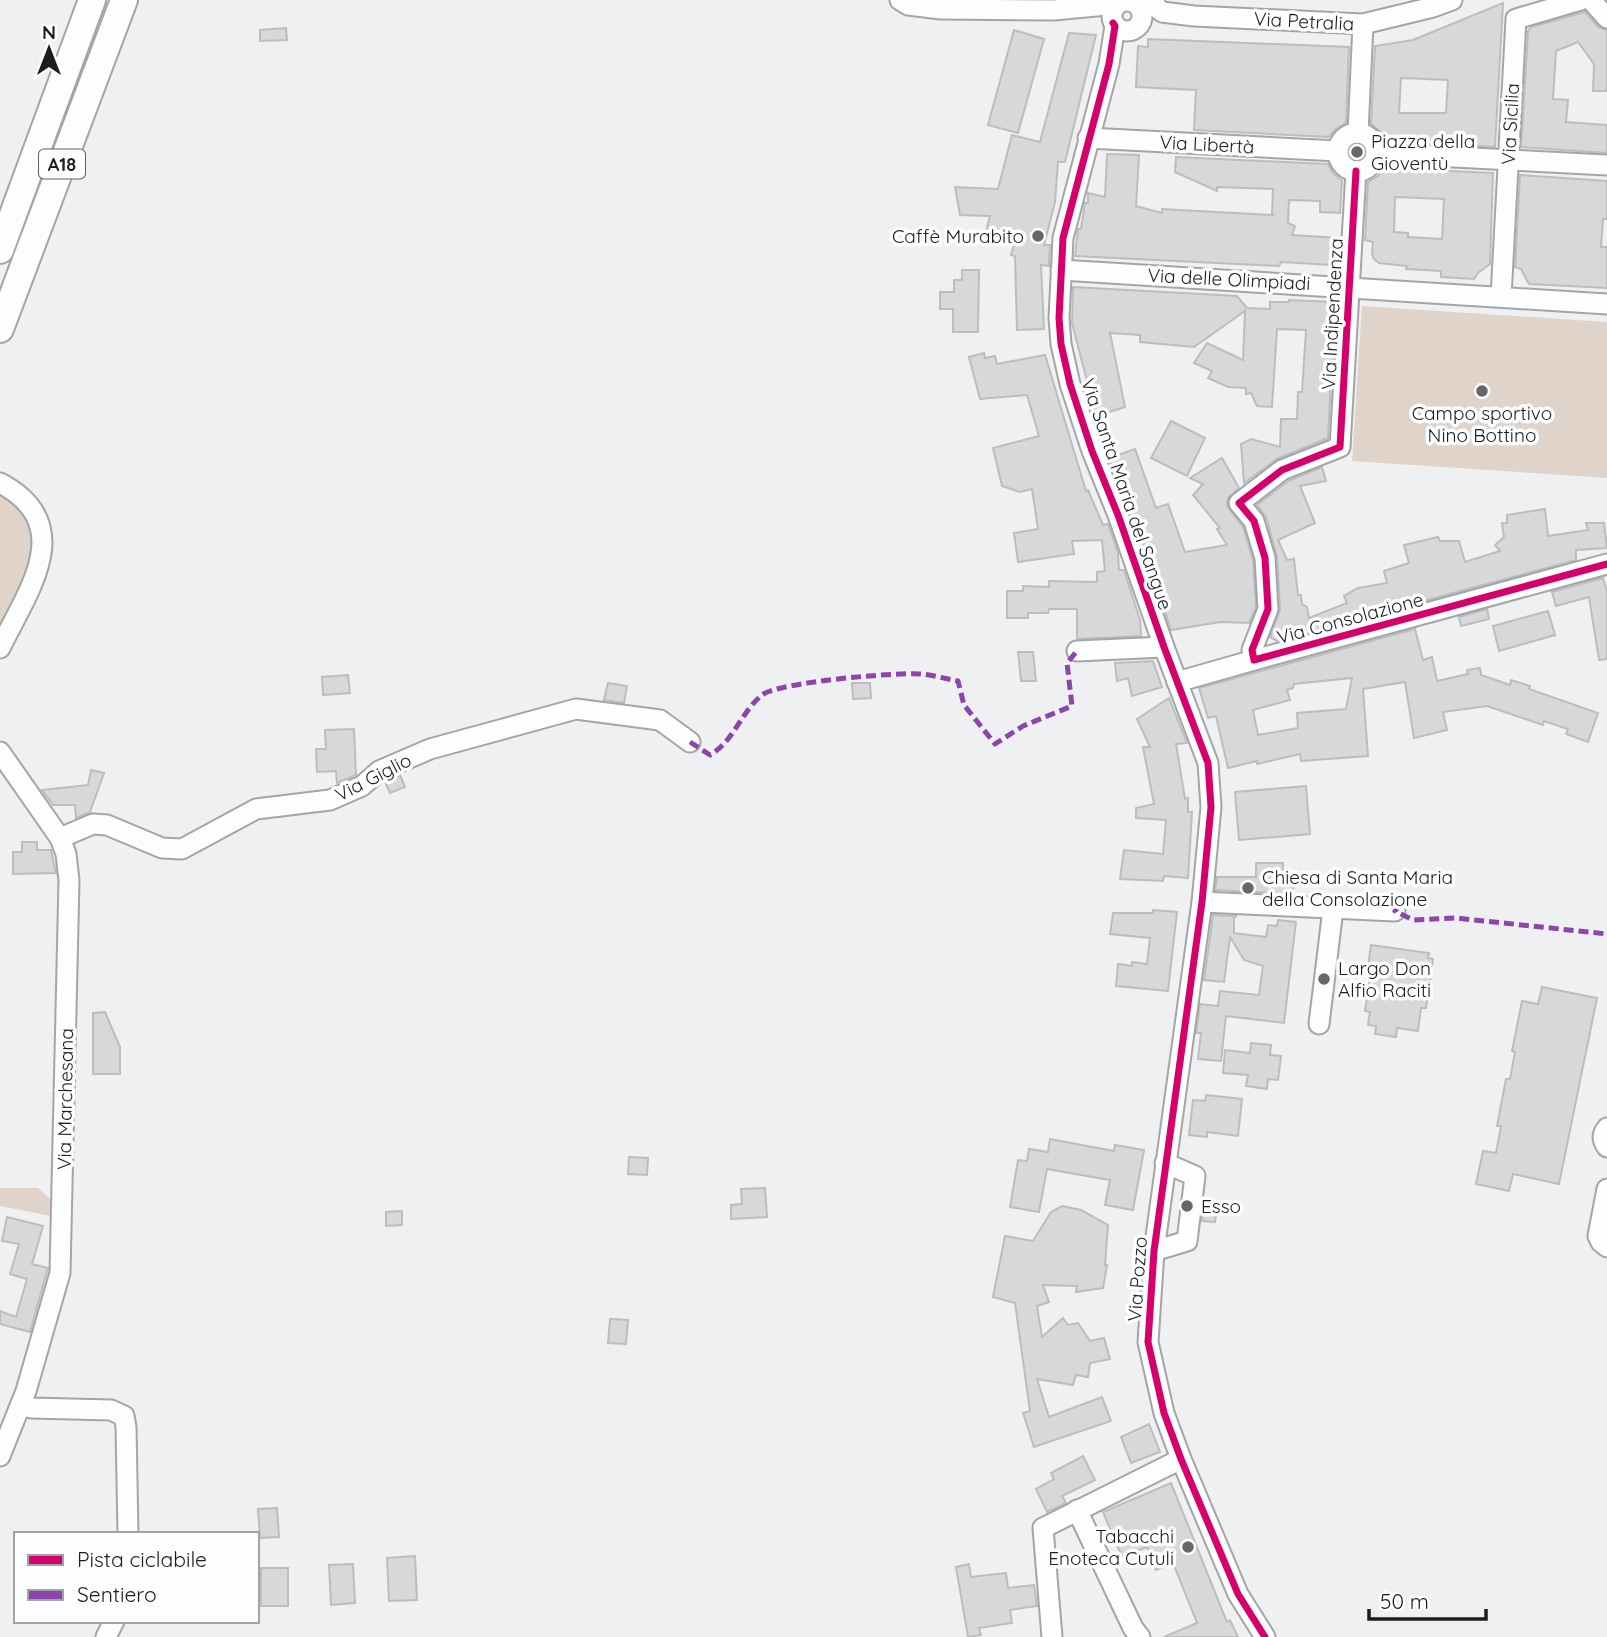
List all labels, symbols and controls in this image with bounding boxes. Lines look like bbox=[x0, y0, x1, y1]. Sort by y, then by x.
street label: Via Petralia bbox=[1253, 6, 1355, 36]
north arrow bbox=[14, 14, 84, 84]
text: N bbox=[42, 20, 56, 44]
street label: Via Sicilia bbox=[1496, 82, 1524, 166]
place label: Piazza della Gioventù bbox=[1371, 129, 1475, 175]
street label: Via Libertà bbox=[1159, 130, 1255, 158]
marker: Piazza della Gioventù bbox=[1349, 144, 1365, 160]
road number: A18 bbox=[39, 149, 85, 178]
place label: Caffè Murabito bbox=[892, 224, 1024, 248]
marker: Caffè Murabito bbox=[1030, 228, 1046, 244]
street label: Via Indipendenza bbox=[1316, 238, 1348, 390]
street label: Via delle Olimpiadi bbox=[1147, 263, 1311, 295]
street label: Via Santa Maria del Sangue bbox=[1076, 375, 1178, 613]
marker: Campo sportivo Nino Bottino bbox=[1474, 383, 1490, 399]
place label: Campo sportivo Nino Bottino bbox=[1412, 401, 1552, 447]
street label: Via Consolazione bbox=[1274, 587, 1426, 649]
street label: Via Giglio bbox=[331, 748, 415, 806]
place label: Chiesa di Santa Maria della Consolazione bbox=[1262, 865, 1453, 911]
marker: Chiesa di Santa Maria della Consolazione bbox=[1240, 880, 1256, 896]
place label: Largo Don Alfio Raciti bbox=[1338, 956, 1431, 1002]
marker: Largo Don Alfio Raciti bbox=[1316, 971, 1332, 987]
street label: Via Marchesana bbox=[52, 1028, 78, 1170]
place label: Esso bbox=[1201, 1194, 1241, 1218]
marker: Esso bbox=[1179, 1198, 1195, 1214]
street label: Via Pozzo bbox=[1122, 1236, 1152, 1322]
place label: Tabacchi Enoteca Cutuli bbox=[1048, 1524, 1174, 1570]
legend bbox=[14, 1532, 259, 1623]
marker: Tabacchi Enoteca Cutuli bbox=[1180, 1539, 1196, 1555]
text: Pista ciclabile bbox=[77, 1546, 207, 1572]
scale bar bbox=[1369, 1578, 1486, 1622]
text: Sentiero bbox=[77, 1581, 157, 1607]
text: 50 m bbox=[1380, 1588, 1429, 1614]

